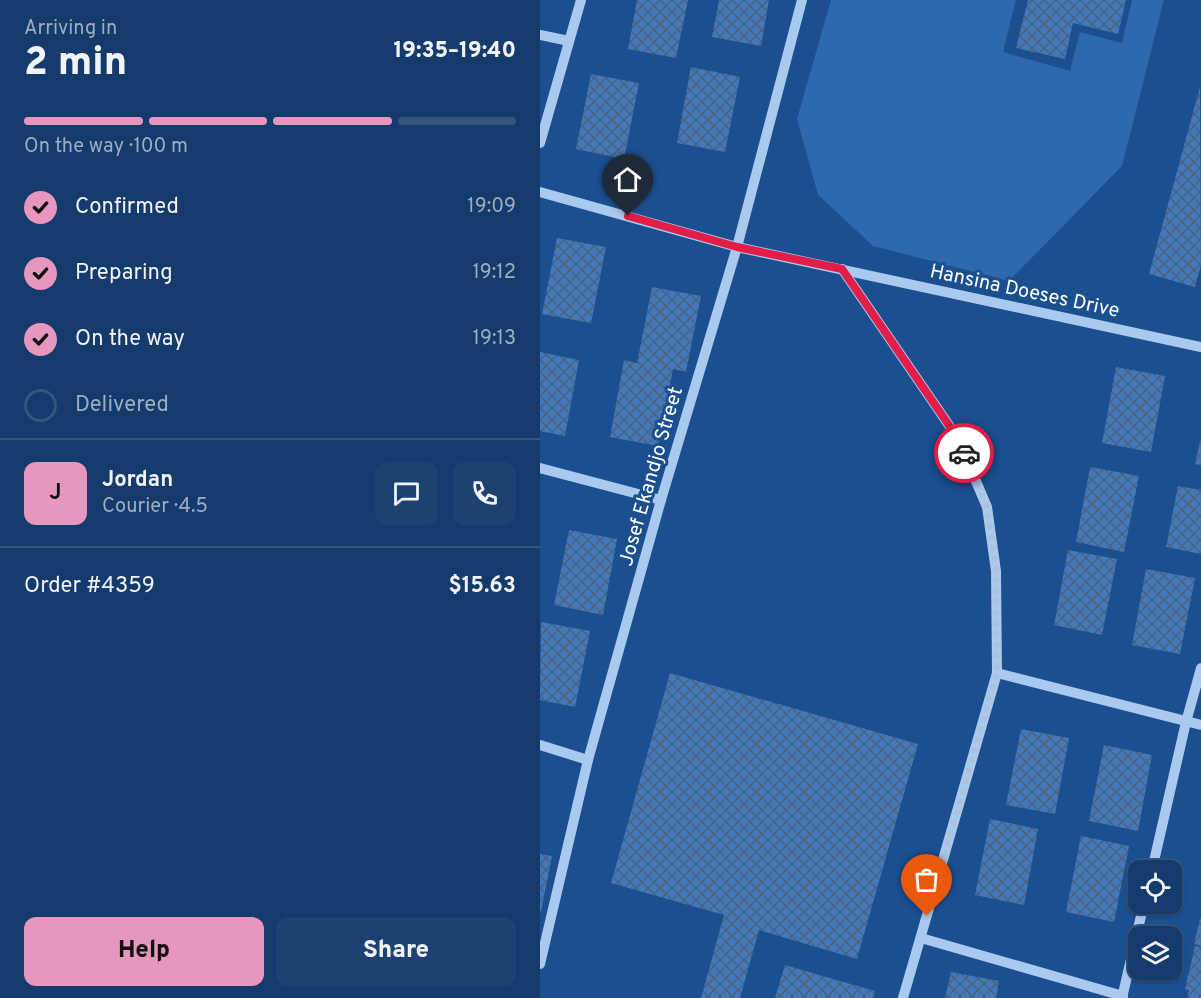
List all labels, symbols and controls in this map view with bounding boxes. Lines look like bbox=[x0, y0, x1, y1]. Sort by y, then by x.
text: Arriving in bbox=[24, 16, 117, 42]
text: 19:35–19:40 bbox=[393, 38, 516, 65]
text: 2 min bbox=[24, 40, 127, 89]
text: On the way · 100 m bbox=[24, 134, 188, 160]
pin bbox=[602, 154, 653, 216]
icon: home bbox=[611, 163, 644, 196]
icon: check bbox=[24, 191, 57, 224]
text: Confirmed bbox=[75, 194, 179, 221]
text: 19:09 bbox=[467, 194, 516, 220]
icon: check bbox=[24, 257, 57, 290]
street label: Hansina Doeses Drive bbox=[927, 259, 1122, 325]
text: Preparing bbox=[75, 260, 173, 287]
text: 19:12 bbox=[472, 260, 516, 286]
icon: check bbox=[24, 323, 57, 356]
text: On the way bbox=[75, 326, 185, 353]
text: 19:13 bbox=[473, 326, 516, 352]
street label: Josef Ekandjo Street bbox=[614, 384, 690, 569]
text: Delivered bbox=[75, 392, 169, 419]
courier bbox=[934, 423, 994, 483]
icon: car bbox=[948, 437, 981, 470]
button: chat bbox=[375, 462, 438, 525]
button: phone bbox=[453, 462, 516, 525]
text: Jordan bbox=[102, 467, 173, 494]
text: J bbox=[49, 480, 62, 507]
text: Courier · 4.5 bbox=[102, 494, 208, 520]
text: Order #4359 bbox=[24, 573, 155, 600]
text: $15.63 bbox=[448, 573, 516, 600]
pin bbox=[901, 854, 952, 916]
map controls bbox=[1128, 860, 1182, 980]
button: locate bbox=[1128, 860, 1182, 914]
icon: bag bbox=[910, 863, 943, 896]
button: Help bbox=[24, 917, 264, 986]
button: Share bbox=[276, 917, 516, 986]
button: layers bbox=[1128, 926, 1182, 980]

